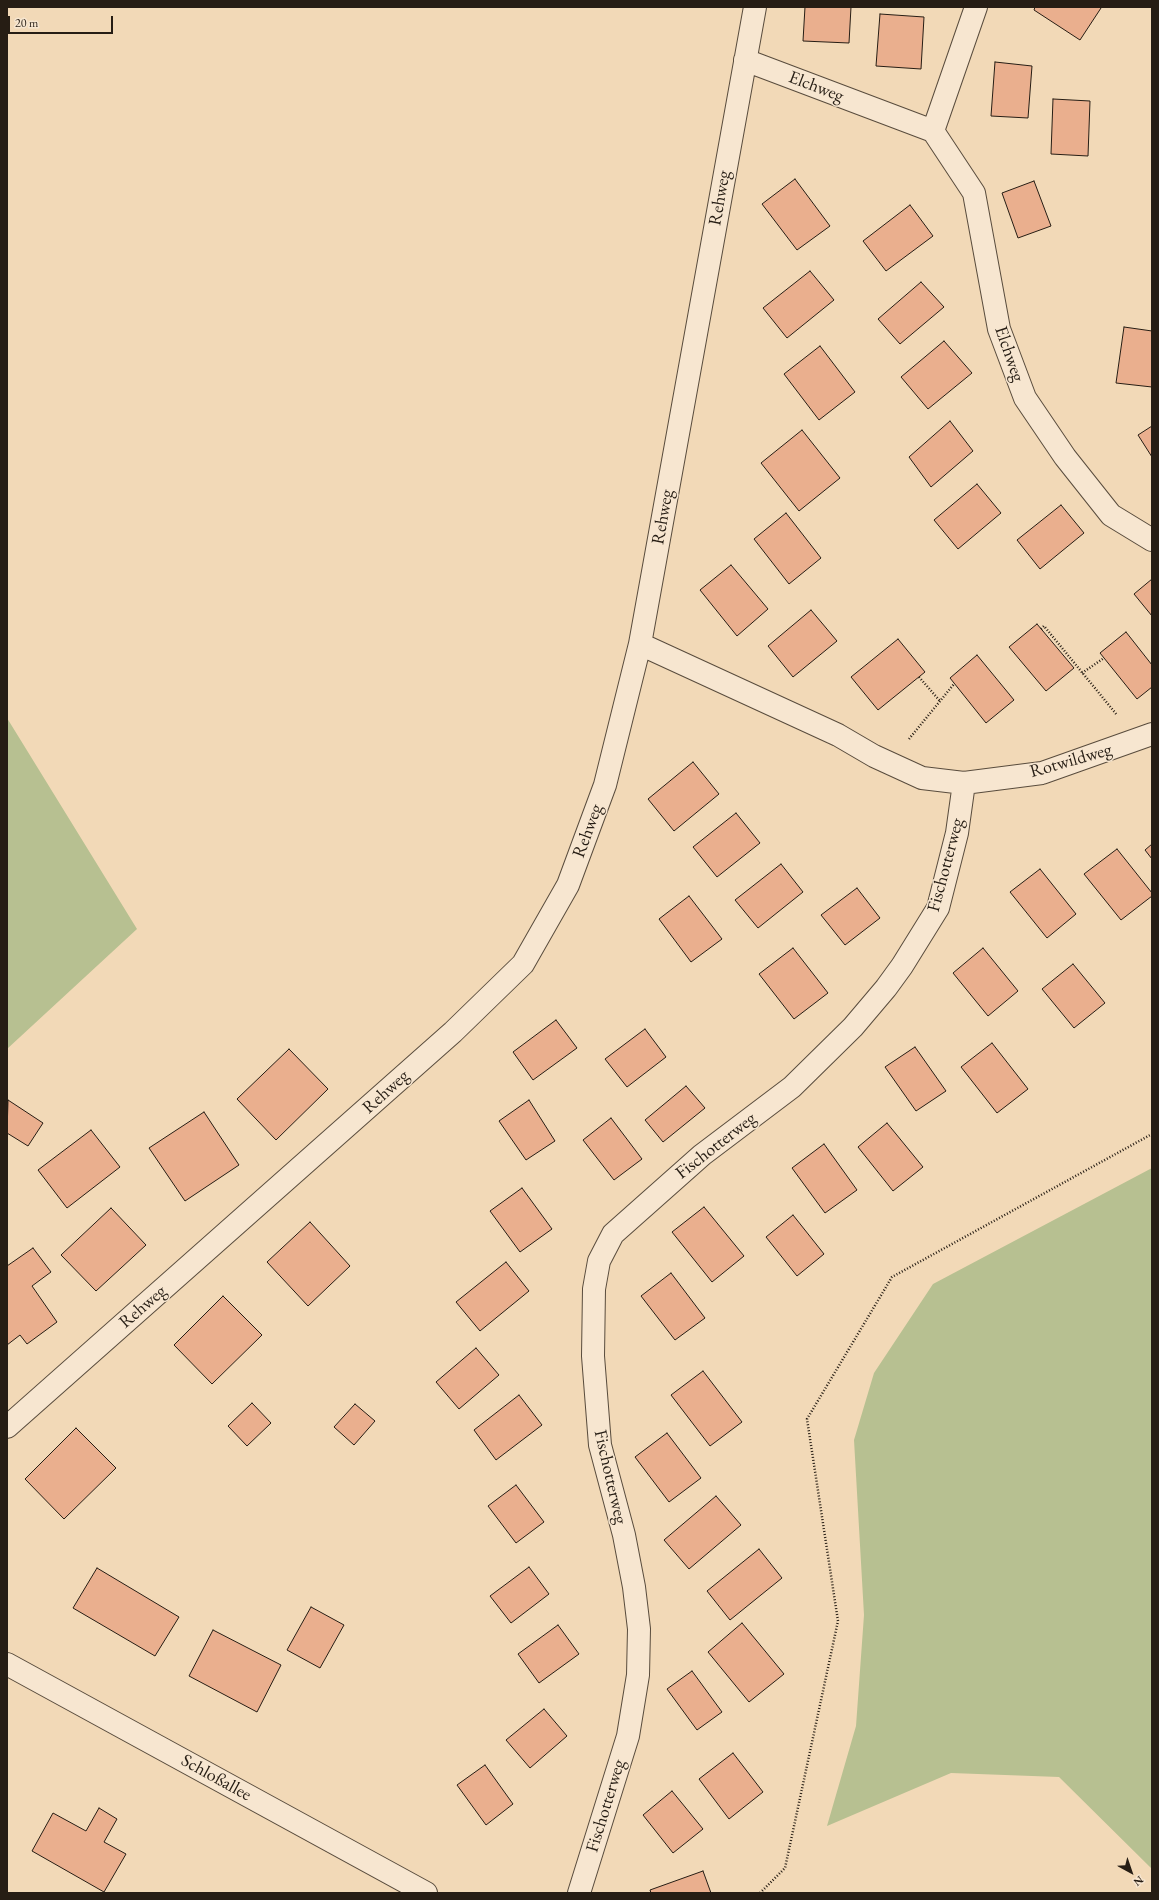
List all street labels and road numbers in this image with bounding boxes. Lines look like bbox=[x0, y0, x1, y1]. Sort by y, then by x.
street label: Elchweg bbox=[785, 67, 847, 107]
street label: Rehweg bbox=[705, 169, 735, 227]
street label: Elchweg bbox=[989, 323, 1029, 385]
street label: Rehweg bbox=[648, 488, 678, 546]
street label: Rotwildweg bbox=[1028, 739, 1114, 783]
street label: Rehweg bbox=[568, 801, 608, 861]
street label: Fischotterweg bbox=[923, 816, 969, 914]
street label: Rehweg bbox=[358, 1065, 414, 1119]
street label: Fischotterweg bbox=[672, 1108, 760, 1184]
street label: Rehweg bbox=[115, 1281, 171, 1333]
street label: Fischotterweg bbox=[589, 1428, 631, 1526]
street label: Schloßallee bbox=[177, 1750, 255, 1806]
street label: Fischotterweg bbox=[582, 1757, 630, 1855]

